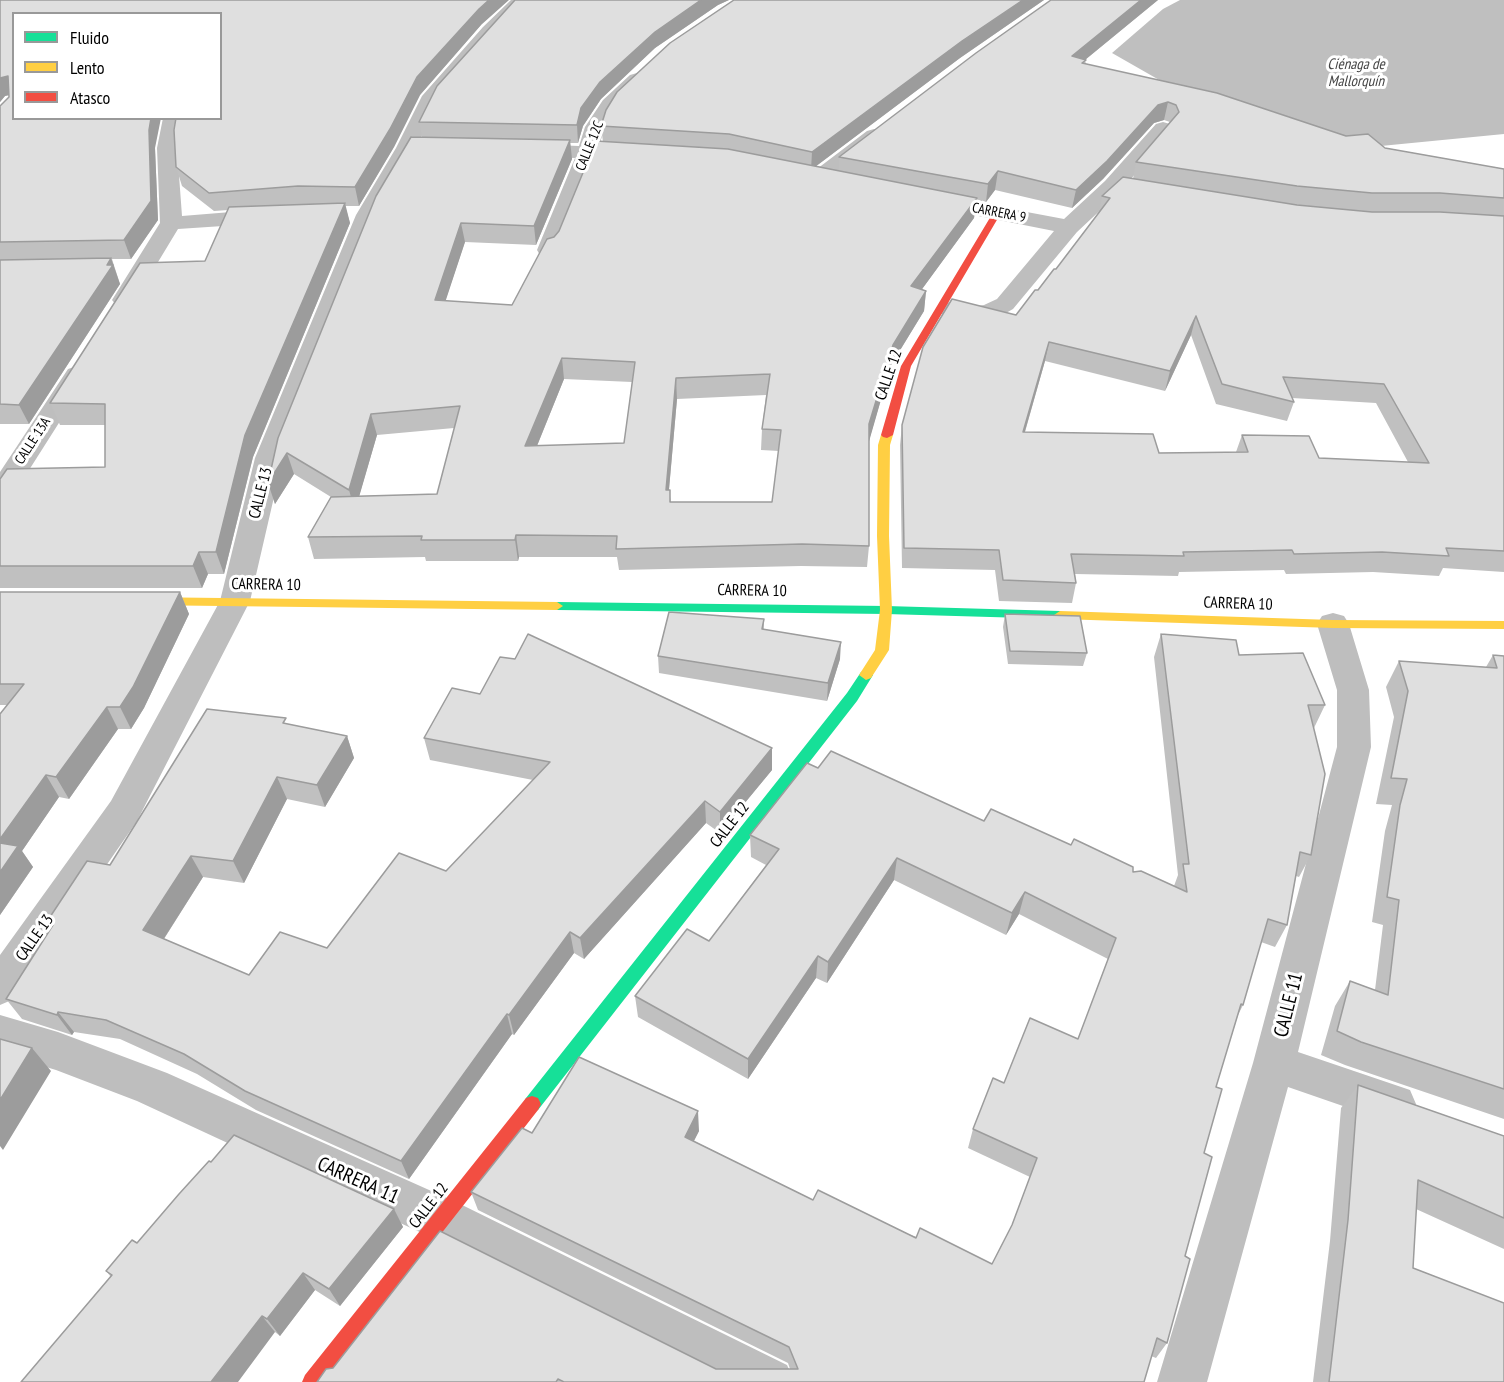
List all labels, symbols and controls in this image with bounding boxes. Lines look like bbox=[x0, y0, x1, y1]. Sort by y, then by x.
legend bbox=[12, 12, 222, 120]
text: Fluido bbox=[70, 26, 109, 49]
text: Lento bbox=[70, 56, 105, 79]
water label: Ciénaga de Mallorquín bbox=[1327, 56, 1385, 91]
text: Atasco bbox=[70, 86, 110, 109]
street label: CALLE 12C bbox=[572, 119, 608, 173]
street label: CARRERA 9 bbox=[971, 200, 1027, 226]
street label: CALLE 12 bbox=[871, 347, 907, 403]
street label: CALLE 13A bbox=[12, 414, 54, 468]
street label: CALLE 13 bbox=[245, 465, 277, 521]
street label: CARRERA 10 bbox=[231, 575, 301, 595]
street label: CARRERA 10 bbox=[717, 581, 787, 601]
street label: CARRERA 10 bbox=[1203, 593, 1273, 615]
street label: CALLE 12 bbox=[706, 798, 754, 852]
street label: CALLE 13 bbox=[12, 911, 58, 965]
street label: CALLE 11 bbox=[1269, 970, 1309, 1040]
street label: CARRERA 11 bbox=[313, 1152, 403, 1210]
street label: CALLE 12 bbox=[405, 1179, 453, 1233]

